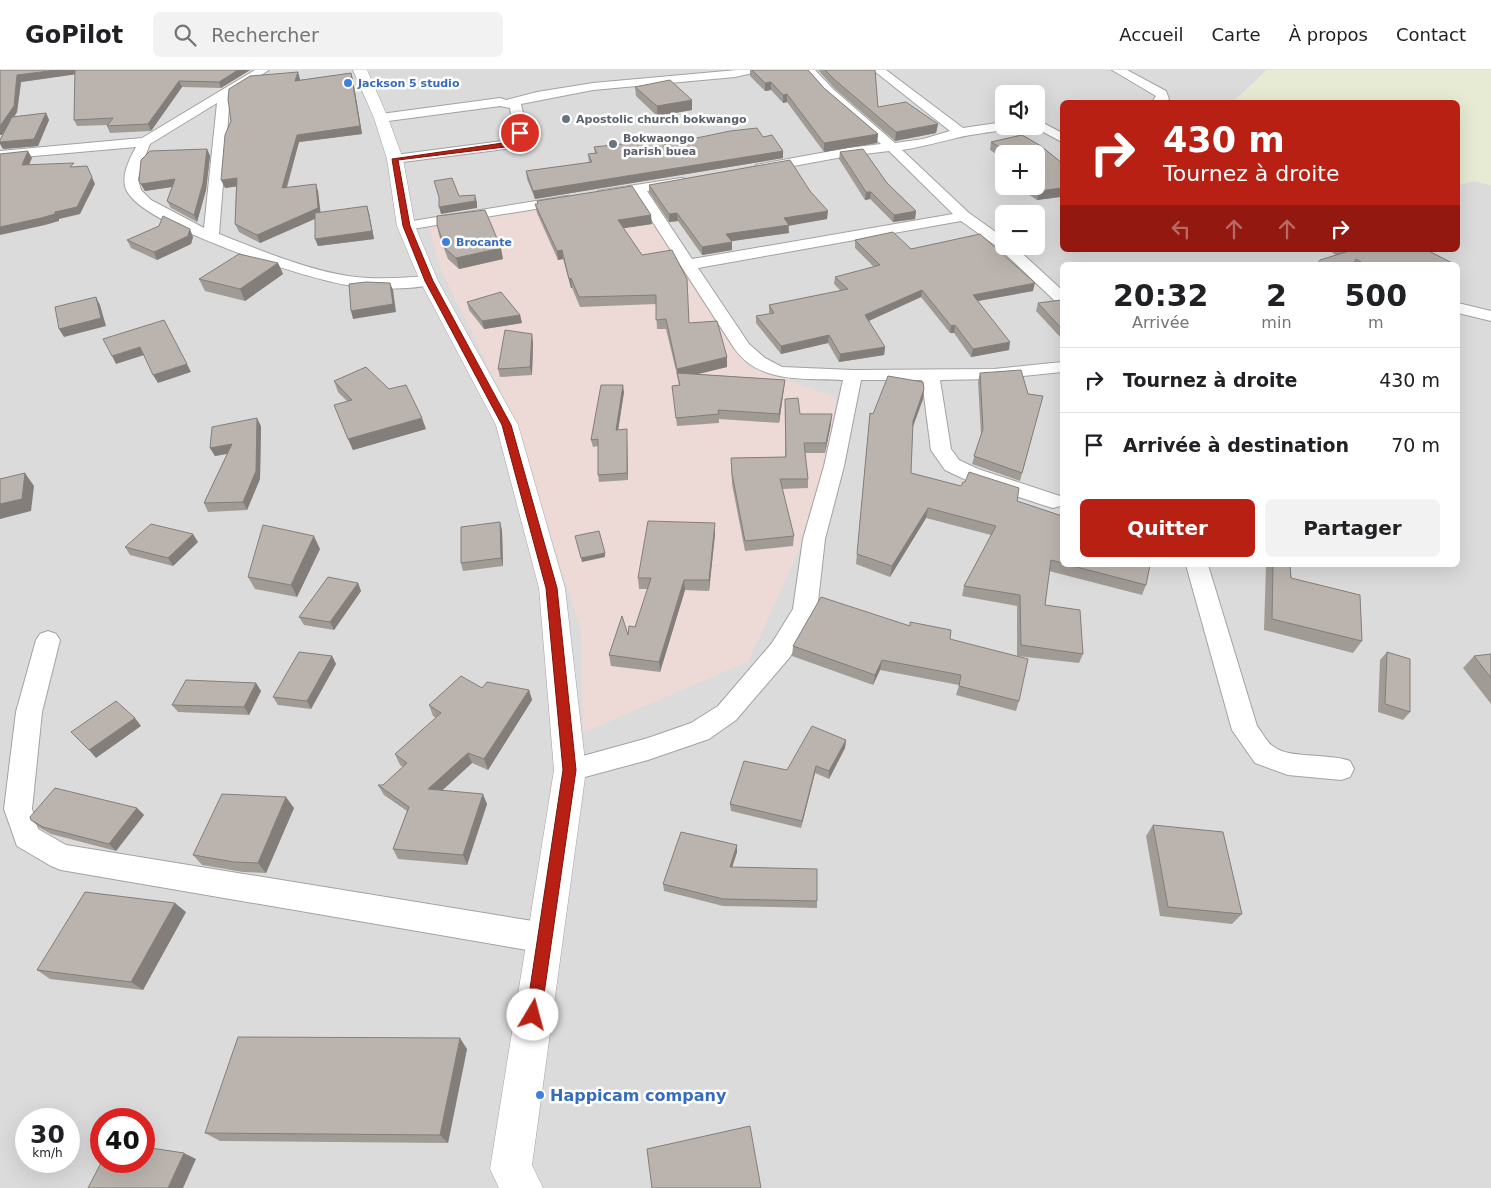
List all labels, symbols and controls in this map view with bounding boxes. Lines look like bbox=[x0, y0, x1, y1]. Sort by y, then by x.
search box bbox=[153, 12, 503, 57]
text: GoPilot bbox=[25, 21, 123, 49]
icon: search bbox=[171, 21, 199, 49]
text: Rechercher bbox=[211, 24, 319, 46]
text: Accueil bbox=[1119, 24, 1184, 45]
text: Carte bbox=[1212, 24, 1261, 45]
text: À propos bbox=[1289, 24, 1368, 45]
text: Contact bbox=[1396, 24, 1466, 45]
marker: Jackson 5 studio bbox=[342, 77, 354, 89]
place label: Jackson 5 studio bbox=[357, 77, 460, 90]
map controls bbox=[995, 85, 1045, 255]
button: sound bbox=[995, 85, 1045, 135]
pin bbox=[499, 112, 541, 154]
marker: Apostolic church bokwango bbox=[560, 113, 572, 125]
place label: Apostolic church bokwango bbox=[576, 113, 747, 126]
icon: arrive bbox=[506, 119, 534, 147]
icon: right bbox=[1080, 120, 1145, 185]
text: 430 m bbox=[1163, 120, 1285, 160]
place label: Bokwaongo parish buea bbox=[623, 132, 696, 158]
marker: Bokwaongo parish buea bbox=[607, 138, 619, 150]
button: + bbox=[995, 145, 1045, 195]
text: Tournez à droite bbox=[1163, 161, 1340, 186]
button: − bbox=[995, 205, 1045, 255]
icon: left bbox=[1167, 215, 1195, 243]
icon: ahead bbox=[1220, 215, 1248, 243]
icon: ahead bbox=[1273, 215, 1301, 243]
icon: right bbox=[1326, 215, 1354, 243]
marker: Brocante bbox=[440, 236, 452, 248]
place label: Brocante bbox=[456, 236, 512, 249]
text: 20:32 bbox=[1113, 278, 1208, 313]
text: 2 bbox=[1266, 278, 1287, 313]
text: 500 bbox=[1344, 278, 1407, 313]
text: Arrivée bbox=[1132, 313, 1189, 332]
text: min bbox=[1261, 313, 1292, 332]
text: m bbox=[1368, 313, 1384, 332]
icon: right bbox=[1080, 366, 1108, 394]
text: Tournez à droite bbox=[1123, 369, 1297, 391]
text: 430 m bbox=[1379, 369, 1440, 391]
icon: arrive bbox=[1080, 431, 1108, 459]
text: Arrivée à destination bbox=[1123, 434, 1349, 456]
text: 70 m bbox=[1391, 434, 1440, 456]
button: Quitter bbox=[1080, 499, 1255, 557]
button: Partager bbox=[1265, 499, 1440, 557]
position arrow bbox=[506, 988, 558, 1040]
place label: Happicam company bbox=[550, 1086, 727, 1105]
marker: Happicam company bbox=[534, 1089, 546, 1101]
speed limit sign: 40 bbox=[90, 1108, 155, 1173]
text: 30 bbox=[30, 1120, 65, 1149]
text: km/h bbox=[32, 1146, 63, 1160]

